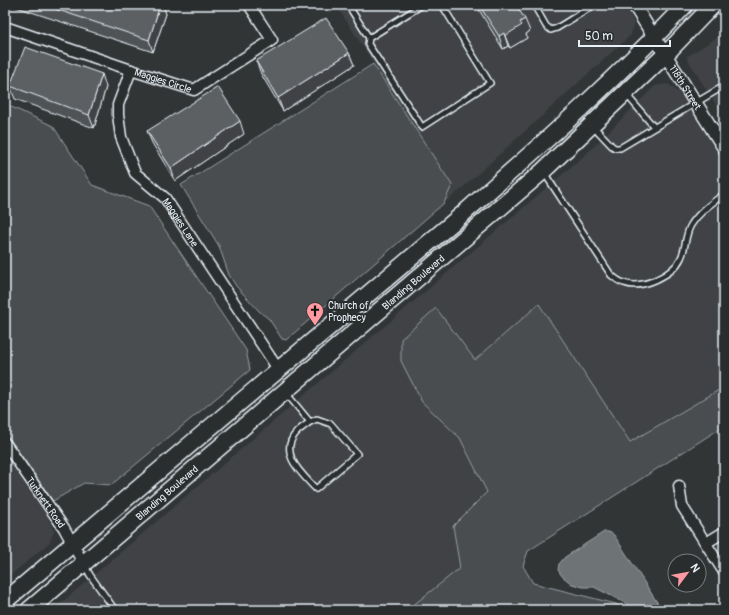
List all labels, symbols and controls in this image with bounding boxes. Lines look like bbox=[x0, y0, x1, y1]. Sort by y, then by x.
scale bar bbox=[579, 22, 670, 48]
text: 50 m bbox=[585, 29, 613, 44]
street label: 118th Street bbox=[666, 63, 704, 113]
street label: Maggies Circle bbox=[133, 67, 193, 96]
street label: Maggies Lane bbox=[160, 196, 200, 249]
street label: Blanding Boulevard bbox=[380, 253, 447, 313]
place label: Church of Prophecy bbox=[328, 300, 369, 324]
church icon: Church of Prophecy bbox=[305, 301, 325, 326]
street label: Blanding Boulevard bbox=[134, 463, 201, 523]
street label: Turknett Road bbox=[23, 475, 67, 531]
north arrow bbox=[667, 553, 707, 593]
text: N bbox=[688, 561, 703, 575]

